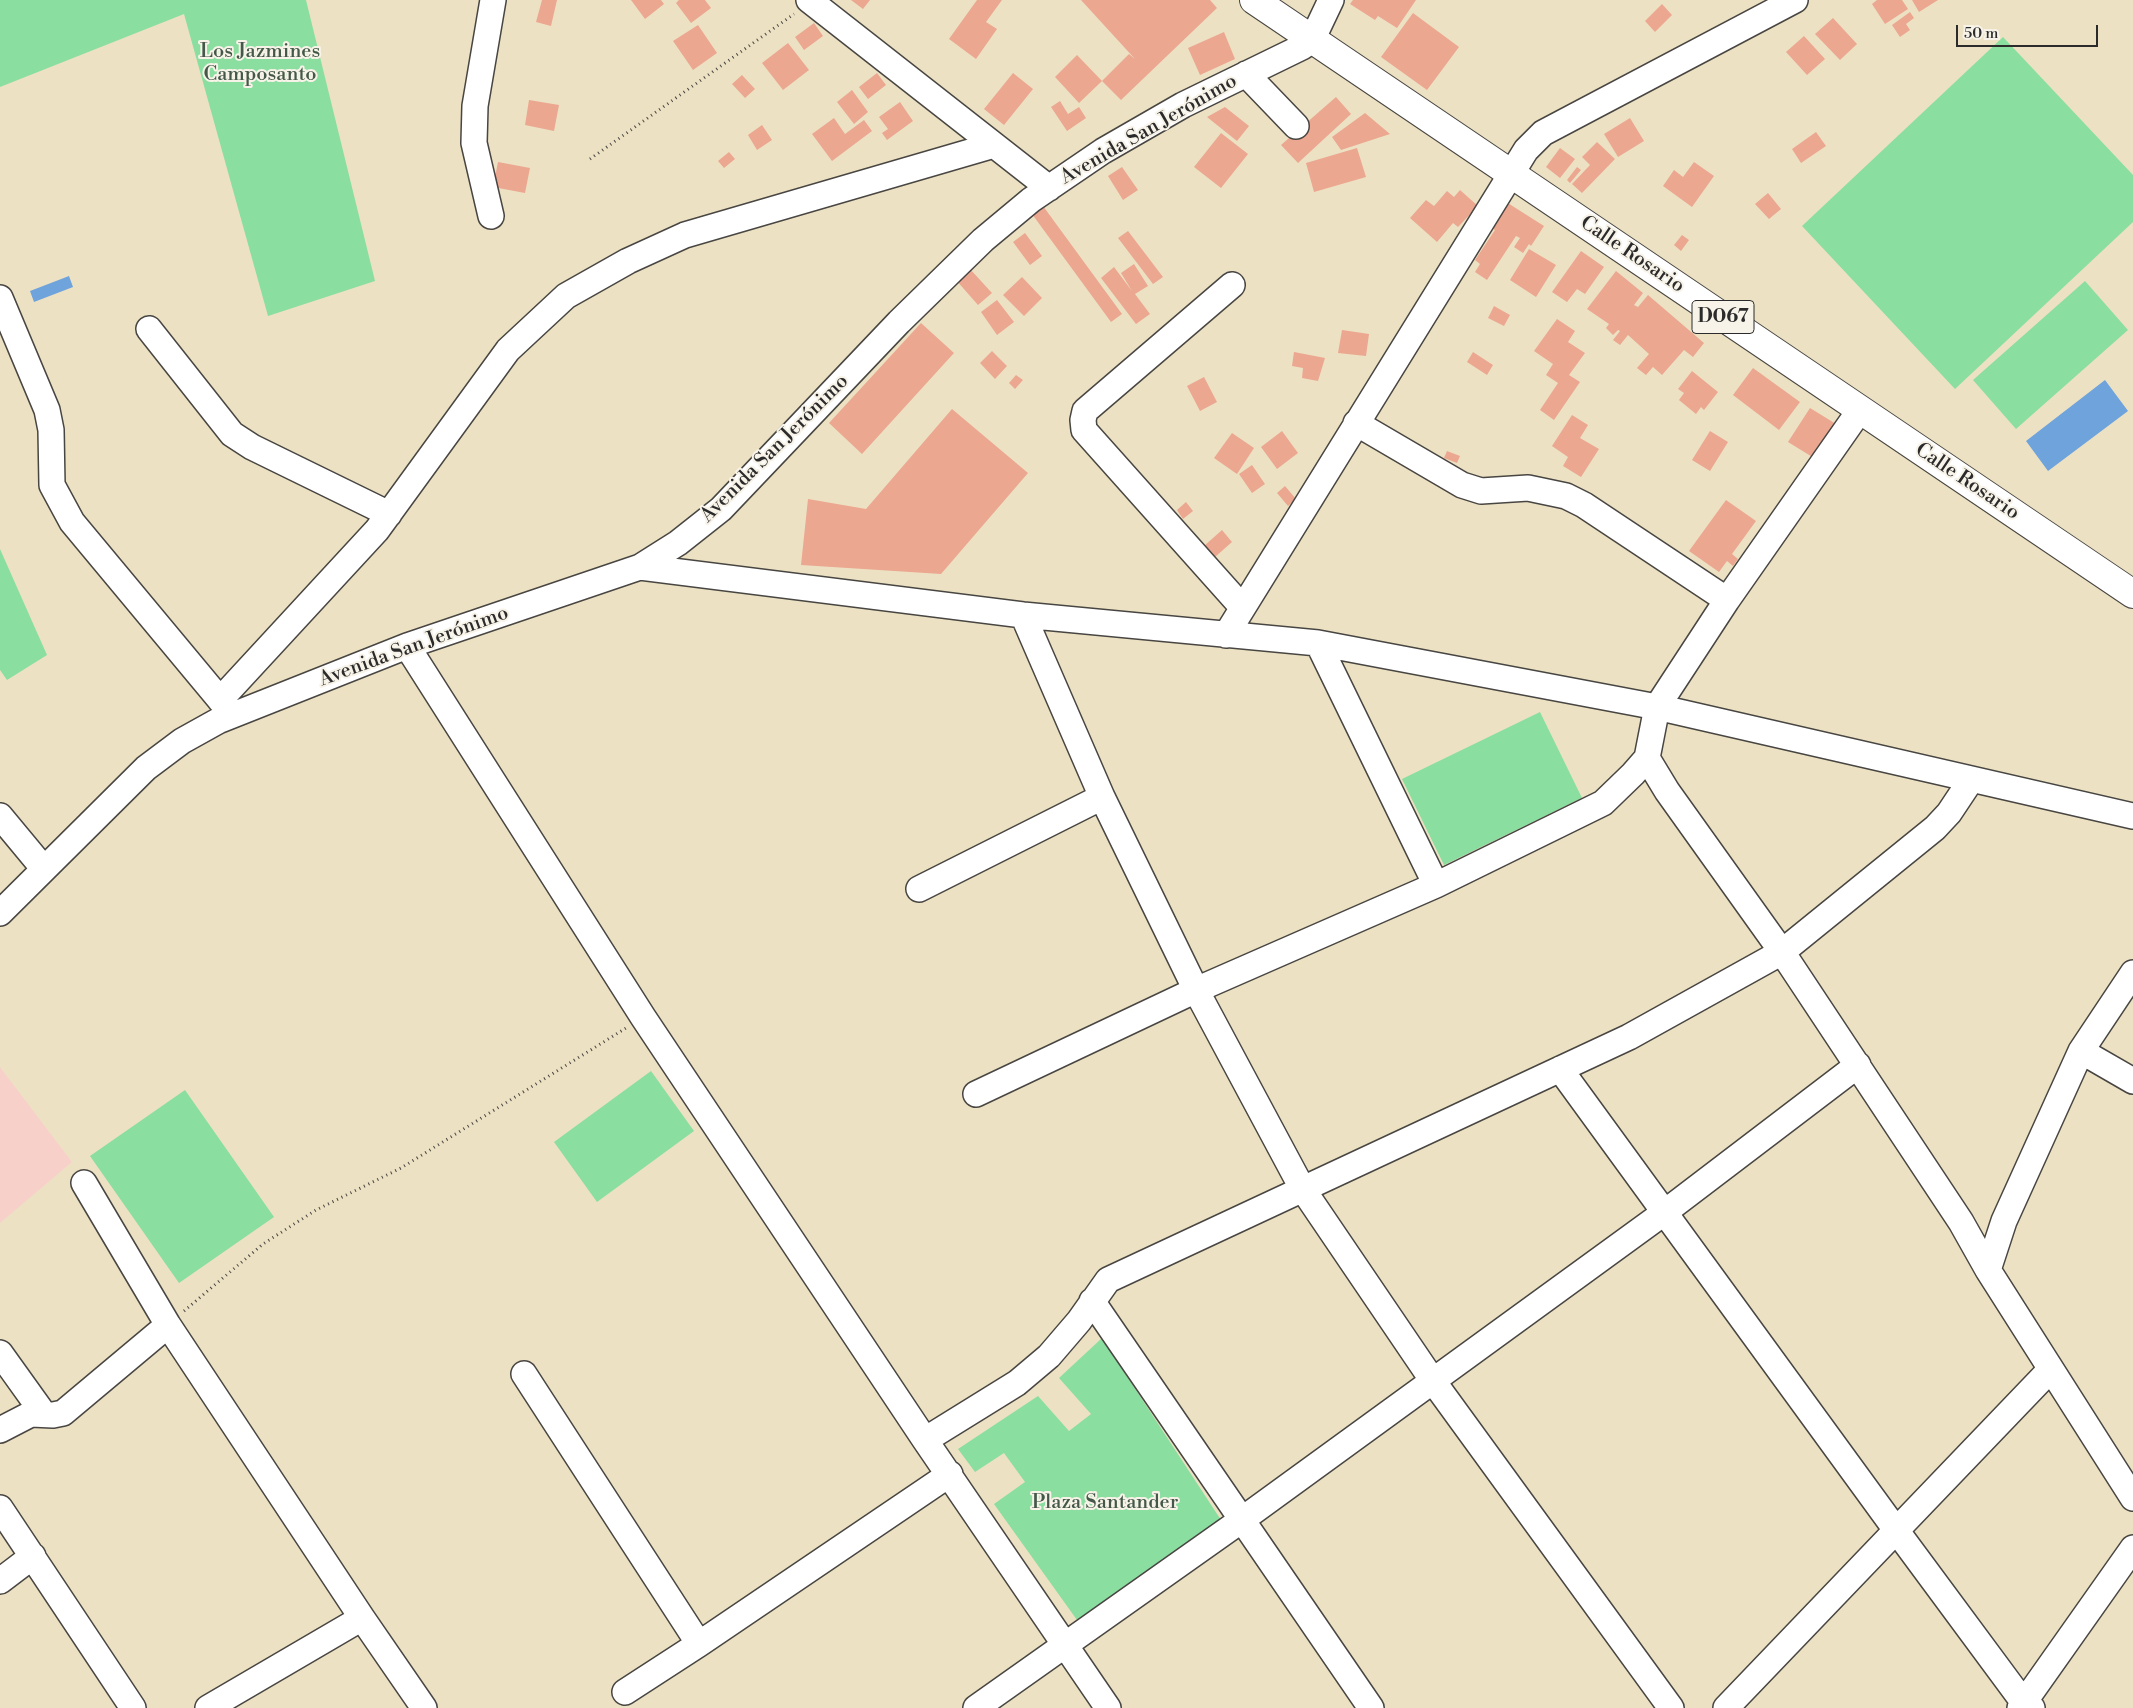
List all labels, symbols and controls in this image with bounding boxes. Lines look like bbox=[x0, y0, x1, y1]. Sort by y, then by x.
scale bar bbox=[1958, 15, 2100, 47]
text: 50 m bbox=[1964, 24, 1998, 43]
park label: Los Jazmines Camposanto bbox=[200, 40, 320, 87]
street label: Avenida San Jerónimo bbox=[1056, 70, 1242, 190]
street label: Calle Rosario bbox=[1575, 211, 1689, 299]
road number: D067 bbox=[1692, 300, 1754, 334]
street label: Avenida San Jerónimo bbox=[696, 370, 854, 528]
street label: Calle Rosario bbox=[1910, 438, 2024, 526]
street label: Avenida San Jerónimo bbox=[316, 602, 512, 692]
park label: Plaza Santander bbox=[1032, 1491, 1178, 1515]

